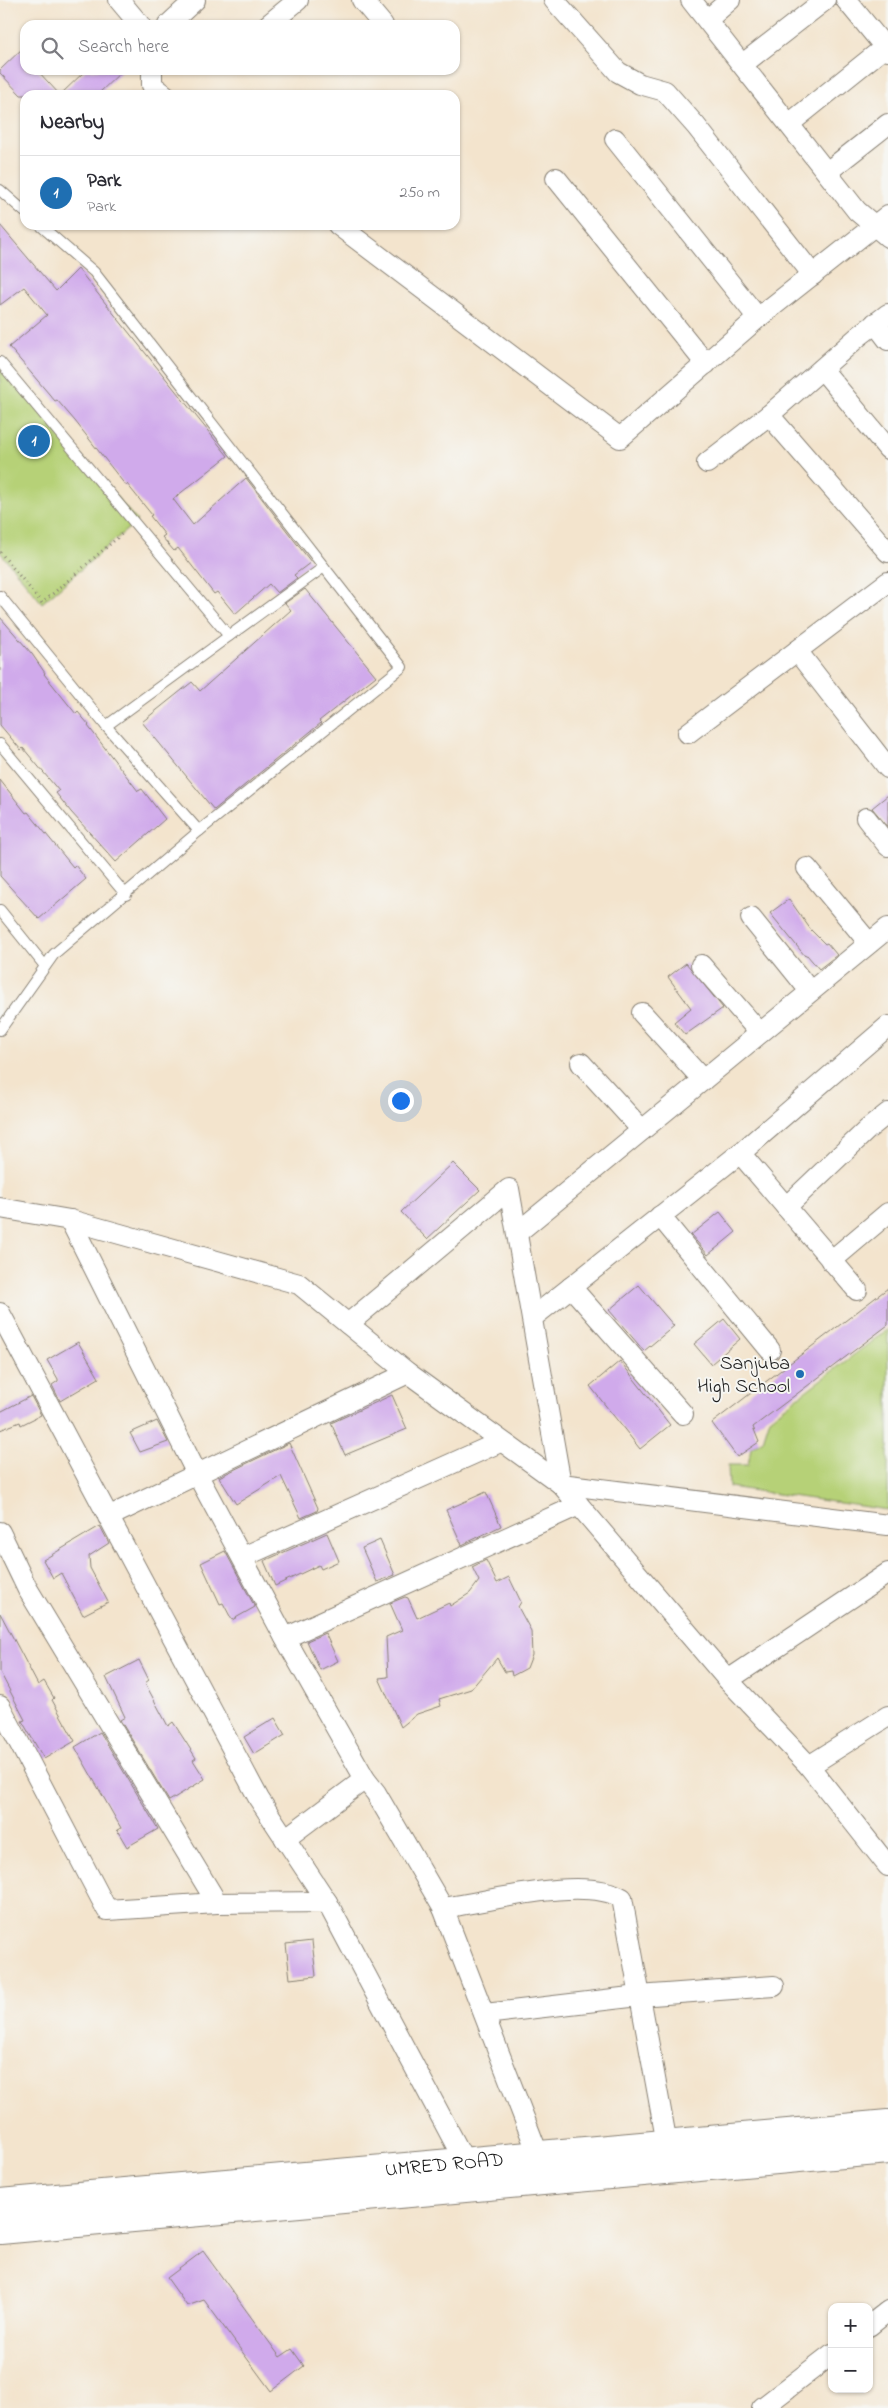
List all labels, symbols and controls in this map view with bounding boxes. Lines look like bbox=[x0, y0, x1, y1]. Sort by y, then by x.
search box bbox=[20, 20, 460, 75]
icon: search bbox=[38, 34, 66, 62]
text: Search here bbox=[78, 34, 169, 61]
text: Nearby bbox=[40, 108, 104, 138]
text: Park bbox=[87, 168, 121, 195]
text: 1 bbox=[53, 181, 59, 205]
text: 250 m bbox=[400, 181, 440, 205]
text: Park bbox=[87, 195, 116, 219]
pin: 1 bbox=[18, 422, 50, 460]
your location bbox=[388, 1088, 414, 1114]
place label: Sanjuba High School bbox=[697, 1350, 790, 1403]
marker: Sanjuba High School bbox=[794, 1368, 806, 1380]
street label: UMRED ROAD bbox=[384, 2146, 505, 2186]
map controls bbox=[828, 2303, 873, 2393]
button: + bbox=[828, 2303, 873, 2348]
button: − bbox=[828, 2348, 873, 2393]

